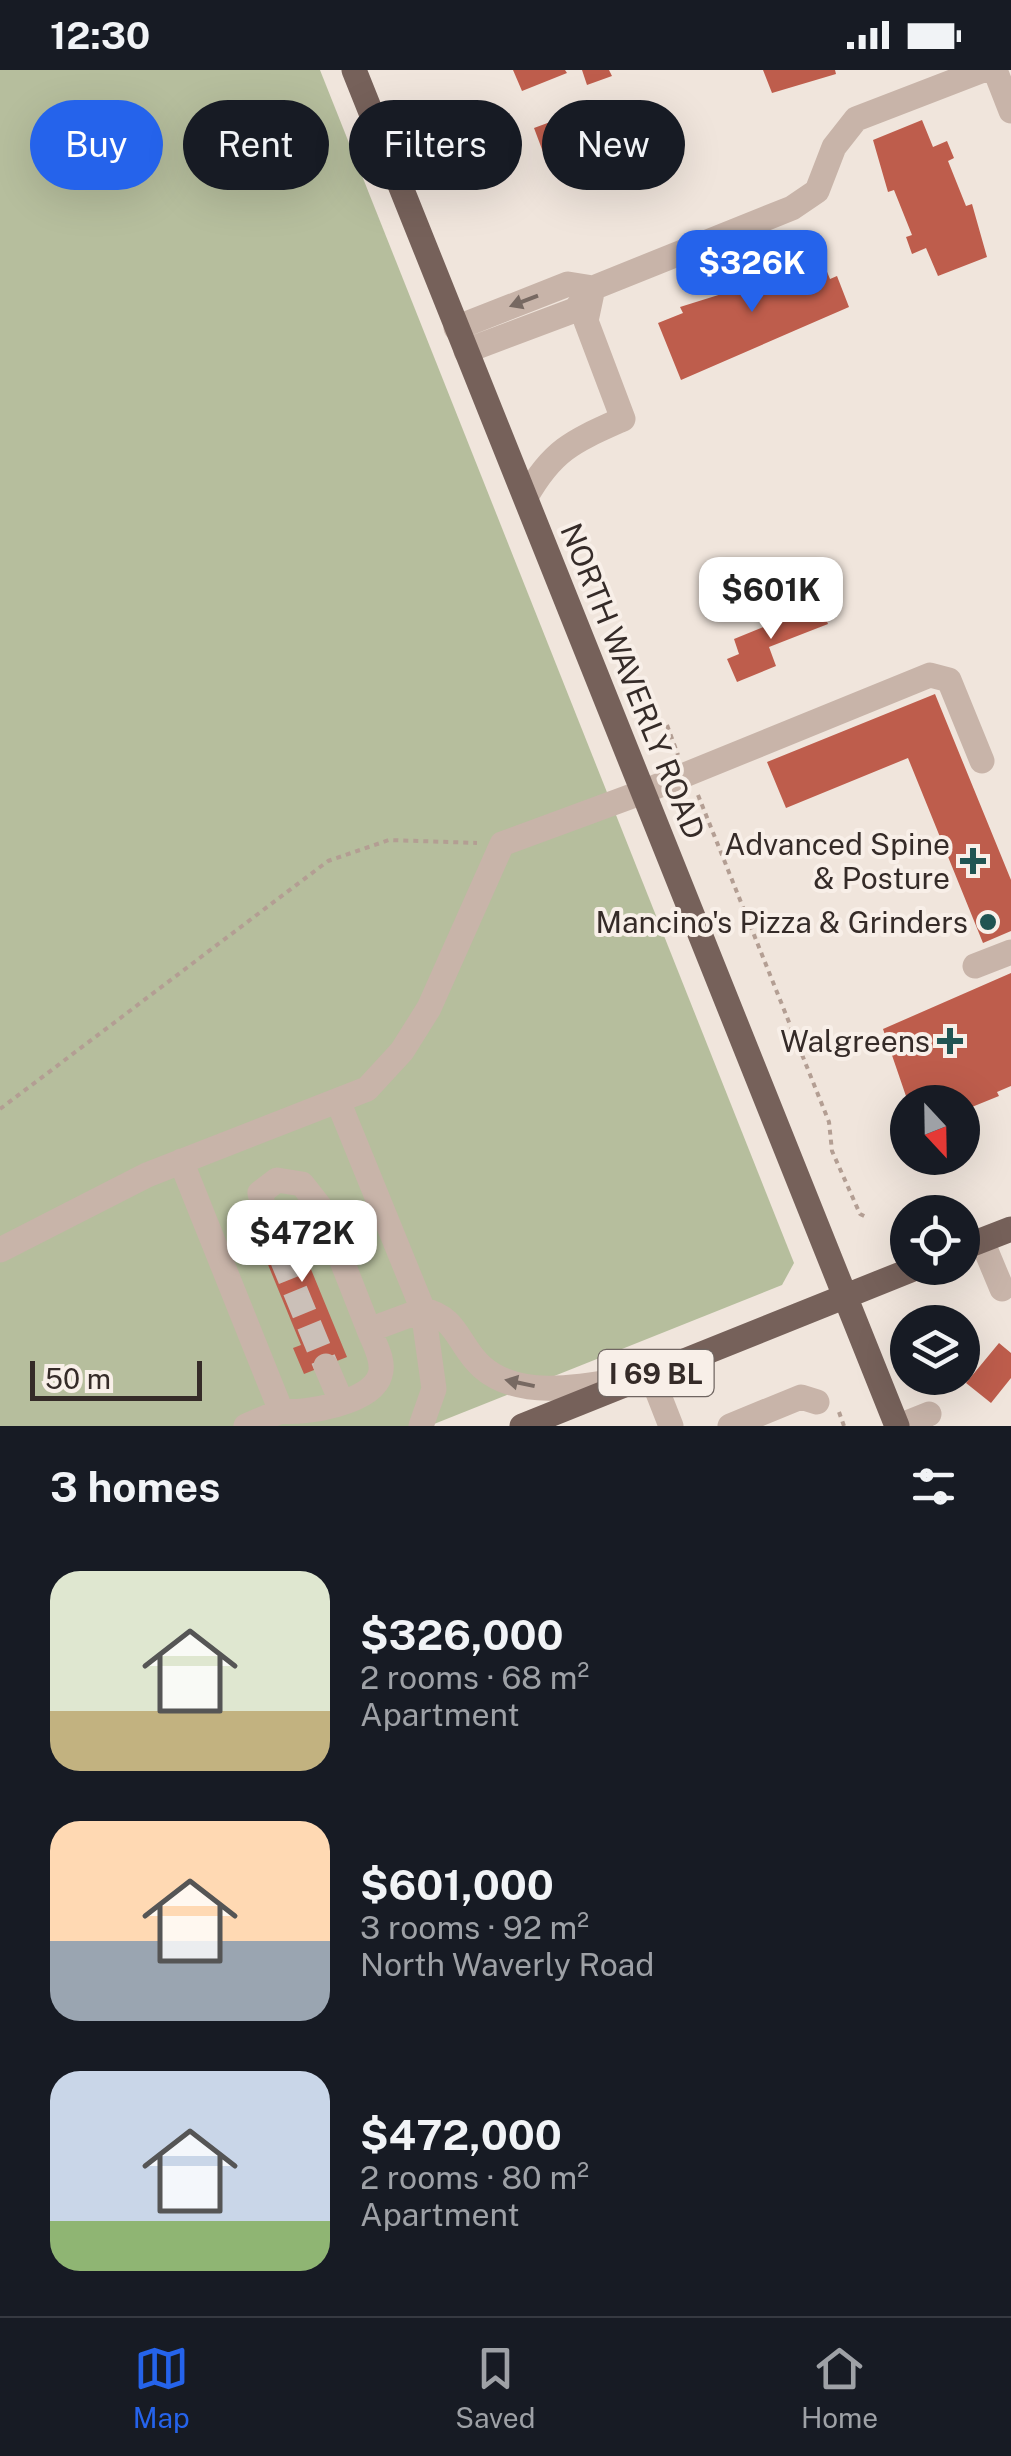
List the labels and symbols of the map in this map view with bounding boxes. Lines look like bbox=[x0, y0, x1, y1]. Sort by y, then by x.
pin: $326K bbox=[682, 230, 822, 315]
one-way arrow bbox=[509, 294, 539, 310]
street label: NORTH WAVERLY ROAD bbox=[553, 518, 713, 844]
pin: $601K bbox=[701, 557, 841, 642]
place label: Advanced Spine & Posture bbox=[724, 826, 950, 896]
marker: Advanced Spine & Posture bbox=[960, 848, 986, 874]
place label: Mancino's Pizza & Grinders bbox=[596, 904, 968, 940]
marker: Mancino's Pizza & Grinders bbox=[977, 911, 999, 933]
place label: Walgreens bbox=[780, 1023, 930, 1059]
marker: Walgreens bbox=[939, 1030, 961, 1052]
north arrow bbox=[890, 1085, 980, 1175]
pin: $472K bbox=[232, 1200, 372, 1285]
road number: I 69 BL bbox=[598, 1350, 714, 1396]
scale bar bbox=[30, 1356, 202, 1400]
one-way arrow bbox=[504, 1375, 535, 1391]

